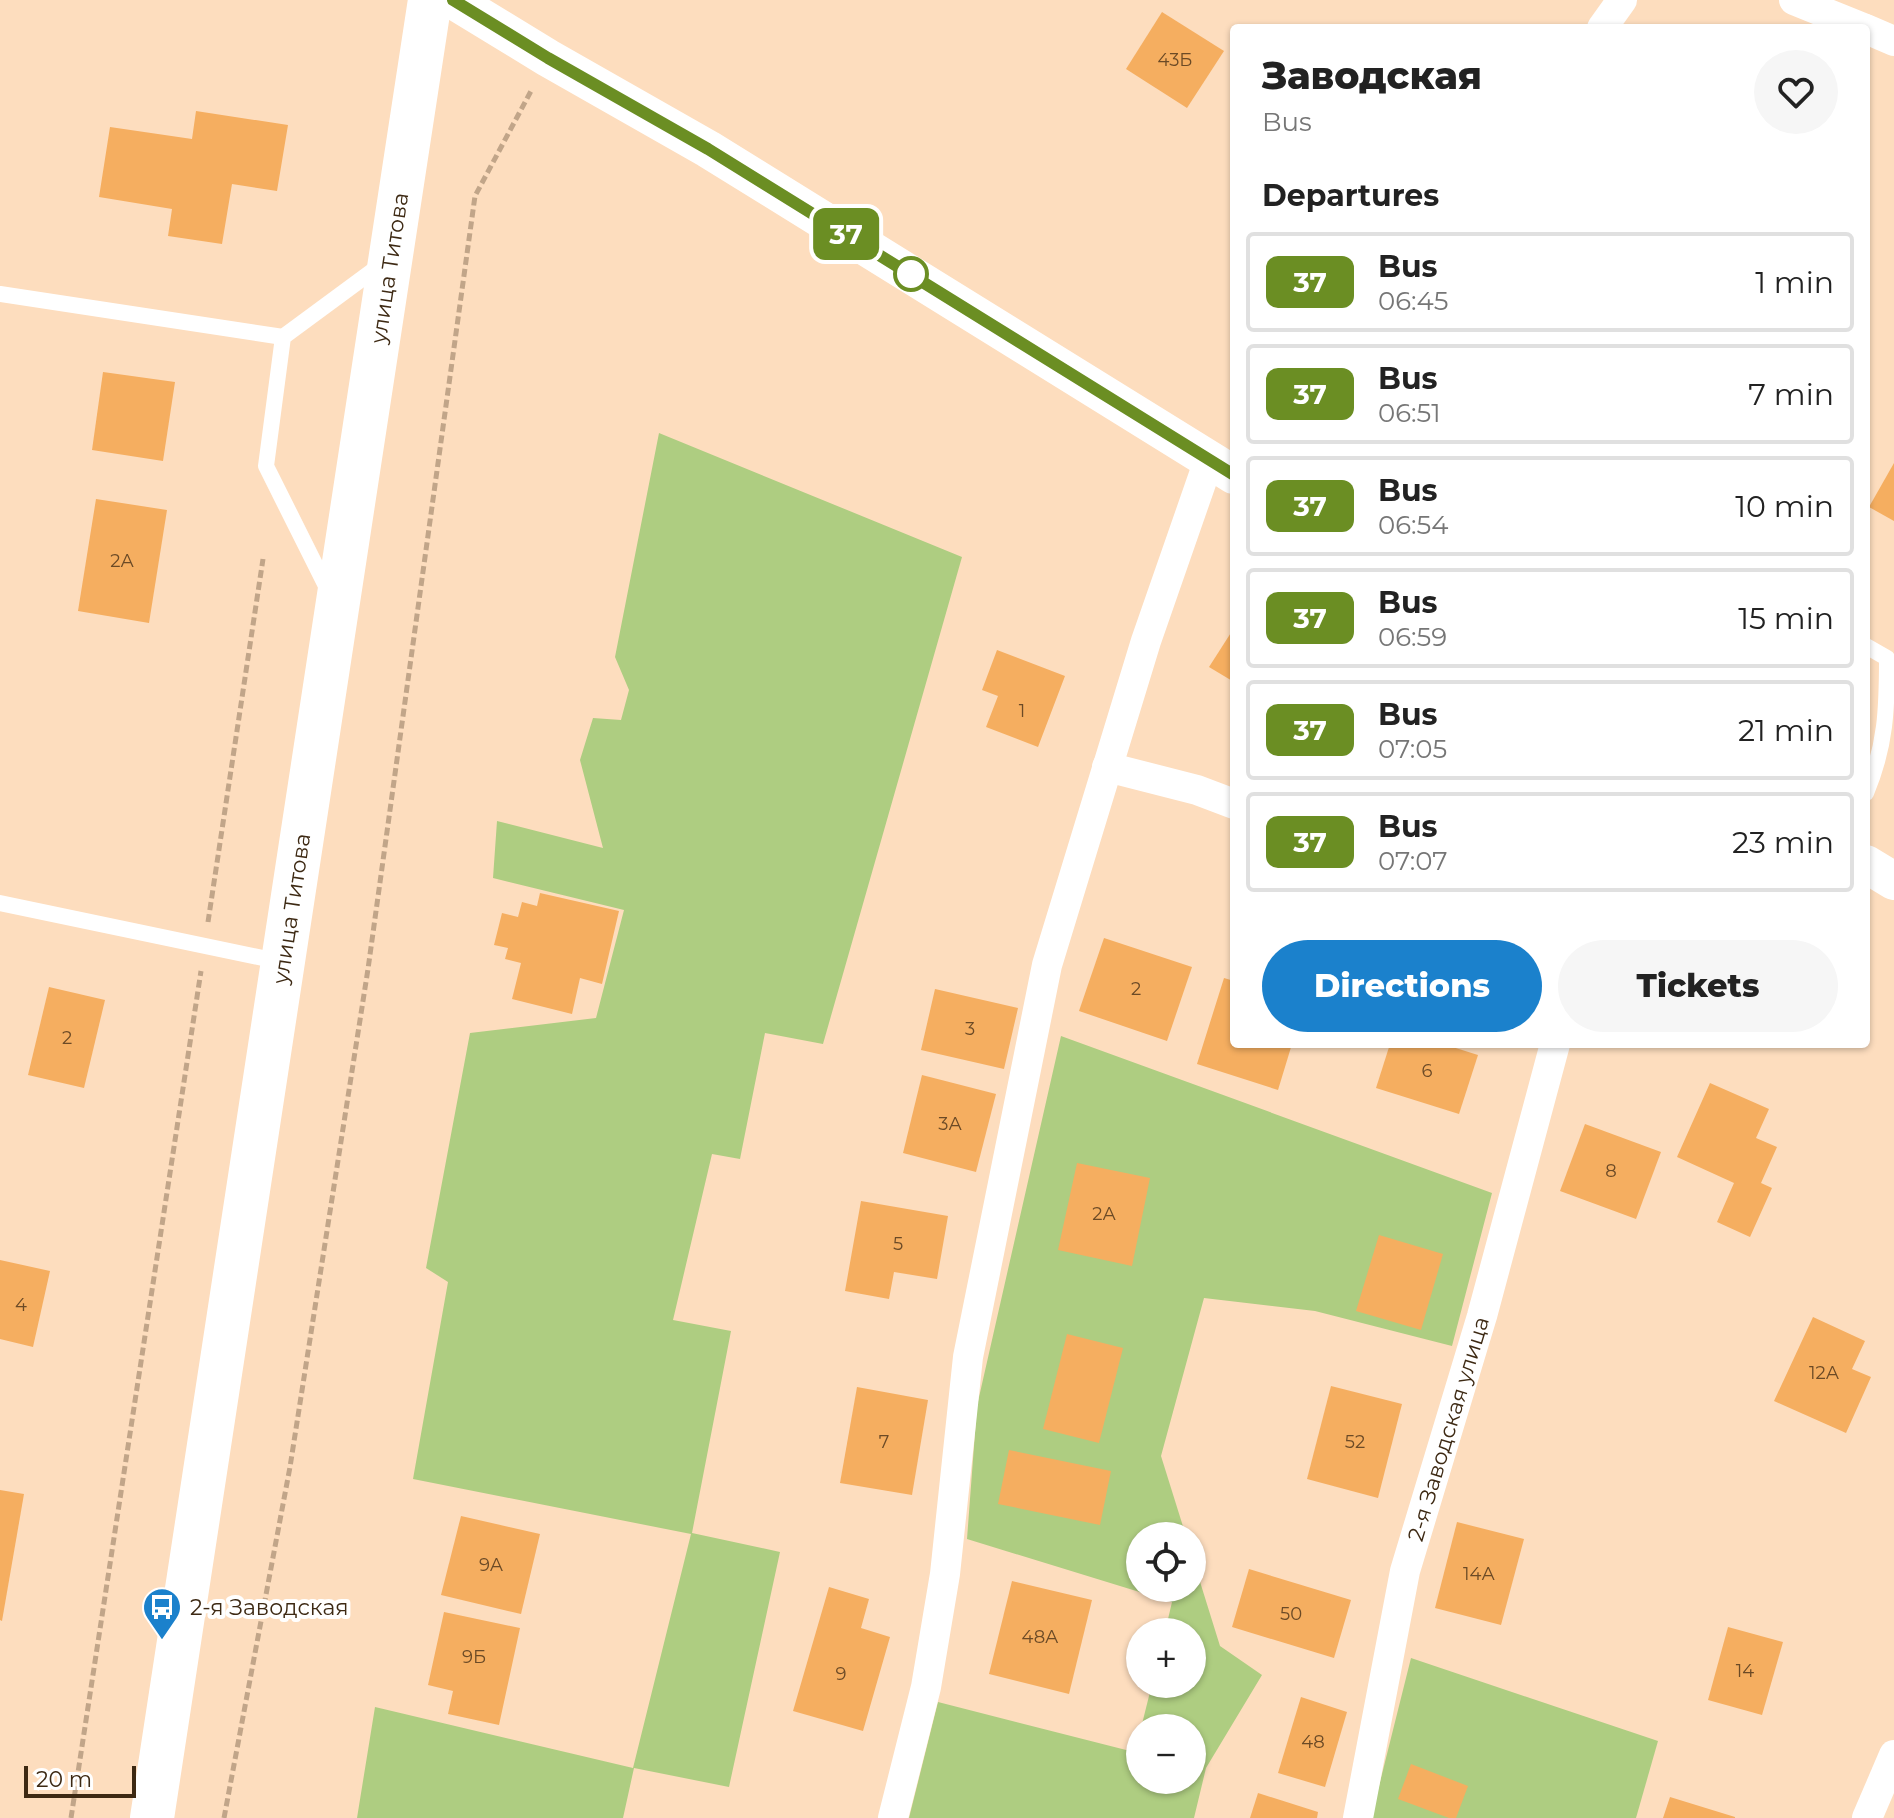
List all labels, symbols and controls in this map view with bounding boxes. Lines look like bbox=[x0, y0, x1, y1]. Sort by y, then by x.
house number: 43Б bbox=[1158, 49, 1192, 71]
button: heart bbox=[1754, 50, 1838, 134]
text: Заводская bbox=[1262, 52, 1482, 99]
text: Bus bbox=[1262, 106, 1312, 138]
text: Departures bbox=[1262, 177, 1439, 214]
street label: улица Титова bbox=[364, 191, 414, 346]
line badge: 37 bbox=[810, 208, 882, 260]
text: 37 bbox=[829, 217, 863, 251]
text: Bus bbox=[1378, 248, 1438, 285]
unlabelled marker bbox=[894, 257, 928, 291]
text: 1 min bbox=[1755, 264, 1834, 301]
text: 37 bbox=[1293, 265, 1327, 299]
text: 06:45 bbox=[1378, 285, 1448, 317]
text: Bus bbox=[1378, 360, 1438, 397]
text: 7 min bbox=[1748, 376, 1834, 413]
text: 37 bbox=[1293, 377, 1327, 411]
text: 06:51 bbox=[1378, 397, 1441, 429]
text: Bus bbox=[1378, 472, 1438, 509]
text: 10 min bbox=[1735, 488, 1834, 525]
text: 37 bbox=[1293, 489, 1327, 523]
text: 06:54 bbox=[1378, 509, 1448, 541]
house number: 2А bbox=[110, 550, 134, 572]
text: Bus bbox=[1378, 584, 1438, 621]
text: 15 min bbox=[1738, 600, 1834, 637]
text: 37 bbox=[1293, 601, 1327, 635]
text: 06:59 bbox=[1378, 621, 1447, 653]
text: Bus bbox=[1378, 696, 1438, 733]
house number: 1 bbox=[1019, 700, 1025, 722]
text: 21 min bbox=[1738, 712, 1834, 749]
text: 37 bbox=[1293, 713, 1327, 747]
text: 07:05 bbox=[1378, 733, 1447, 765]
text: Bus bbox=[1378, 808, 1438, 845]
text: 23 min bbox=[1732, 824, 1834, 861]
text: 37 bbox=[1293, 825, 1327, 859]
street label: улица Титова bbox=[267, 831, 316, 987]
text: 07:07 bbox=[1378, 845, 1448, 877]
button: Directions bbox=[1262, 940, 1542, 1032]
button: Tickets bbox=[1558, 940, 1838, 1032]
house number: 2 bbox=[1131, 978, 1141, 1000]
house number: 3 bbox=[965, 1018, 975, 1040]
house number: 2 bbox=[62, 1027, 72, 1049]
house number: 6 bbox=[1422, 1060, 1433, 1082]
house number: 3А bbox=[938, 1113, 962, 1135]
house number: 8 bbox=[1605, 1160, 1617, 1182]
house number: 2А bbox=[1092, 1203, 1116, 1225]
house number: 5 bbox=[893, 1233, 903, 1255]
house number: 4 bbox=[15, 1294, 27, 1316]
street label: 2-я Заводская улица bbox=[1402, 1313, 1495, 1544]
house number: 12А bbox=[1809, 1362, 1840, 1384]
house number: 7 bbox=[879, 1431, 889, 1453]
house number: 52 bbox=[1345, 1431, 1365, 1453]
map controls bbox=[1126, 1522, 1206, 1794]
button: locate bbox=[1126, 1522, 1206, 1602]
house number: 9А bbox=[479, 1554, 504, 1576]
house number: 14А bbox=[1463, 1563, 1495, 1585]
bus stop icon: 2-я Заводская bbox=[141, 1586, 183, 1641]
place label: 2-я Заводская bbox=[190, 1594, 349, 1621]
house number: 50 bbox=[1280, 1603, 1302, 1625]
button: + bbox=[1126, 1618, 1206, 1698]
house number: 48А bbox=[1022, 1626, 1059, 1648]
house number: 9Б bbox=[462, 1646, 486, 1668]
house number: 14 bbox=[1736, 1660, 1754, 1682]
house number: 9 bbox=[836, 1663, 847, 1685]
button: − bbox=[1126, 1714, 1206, 1794]
house number: 48 bbox=[1301, 1731, 1325, 1753]
scale bar bbox=[24, 1762, 136, 1798]
text: 20 m bbox=[36, 1766, 92, 1793]

